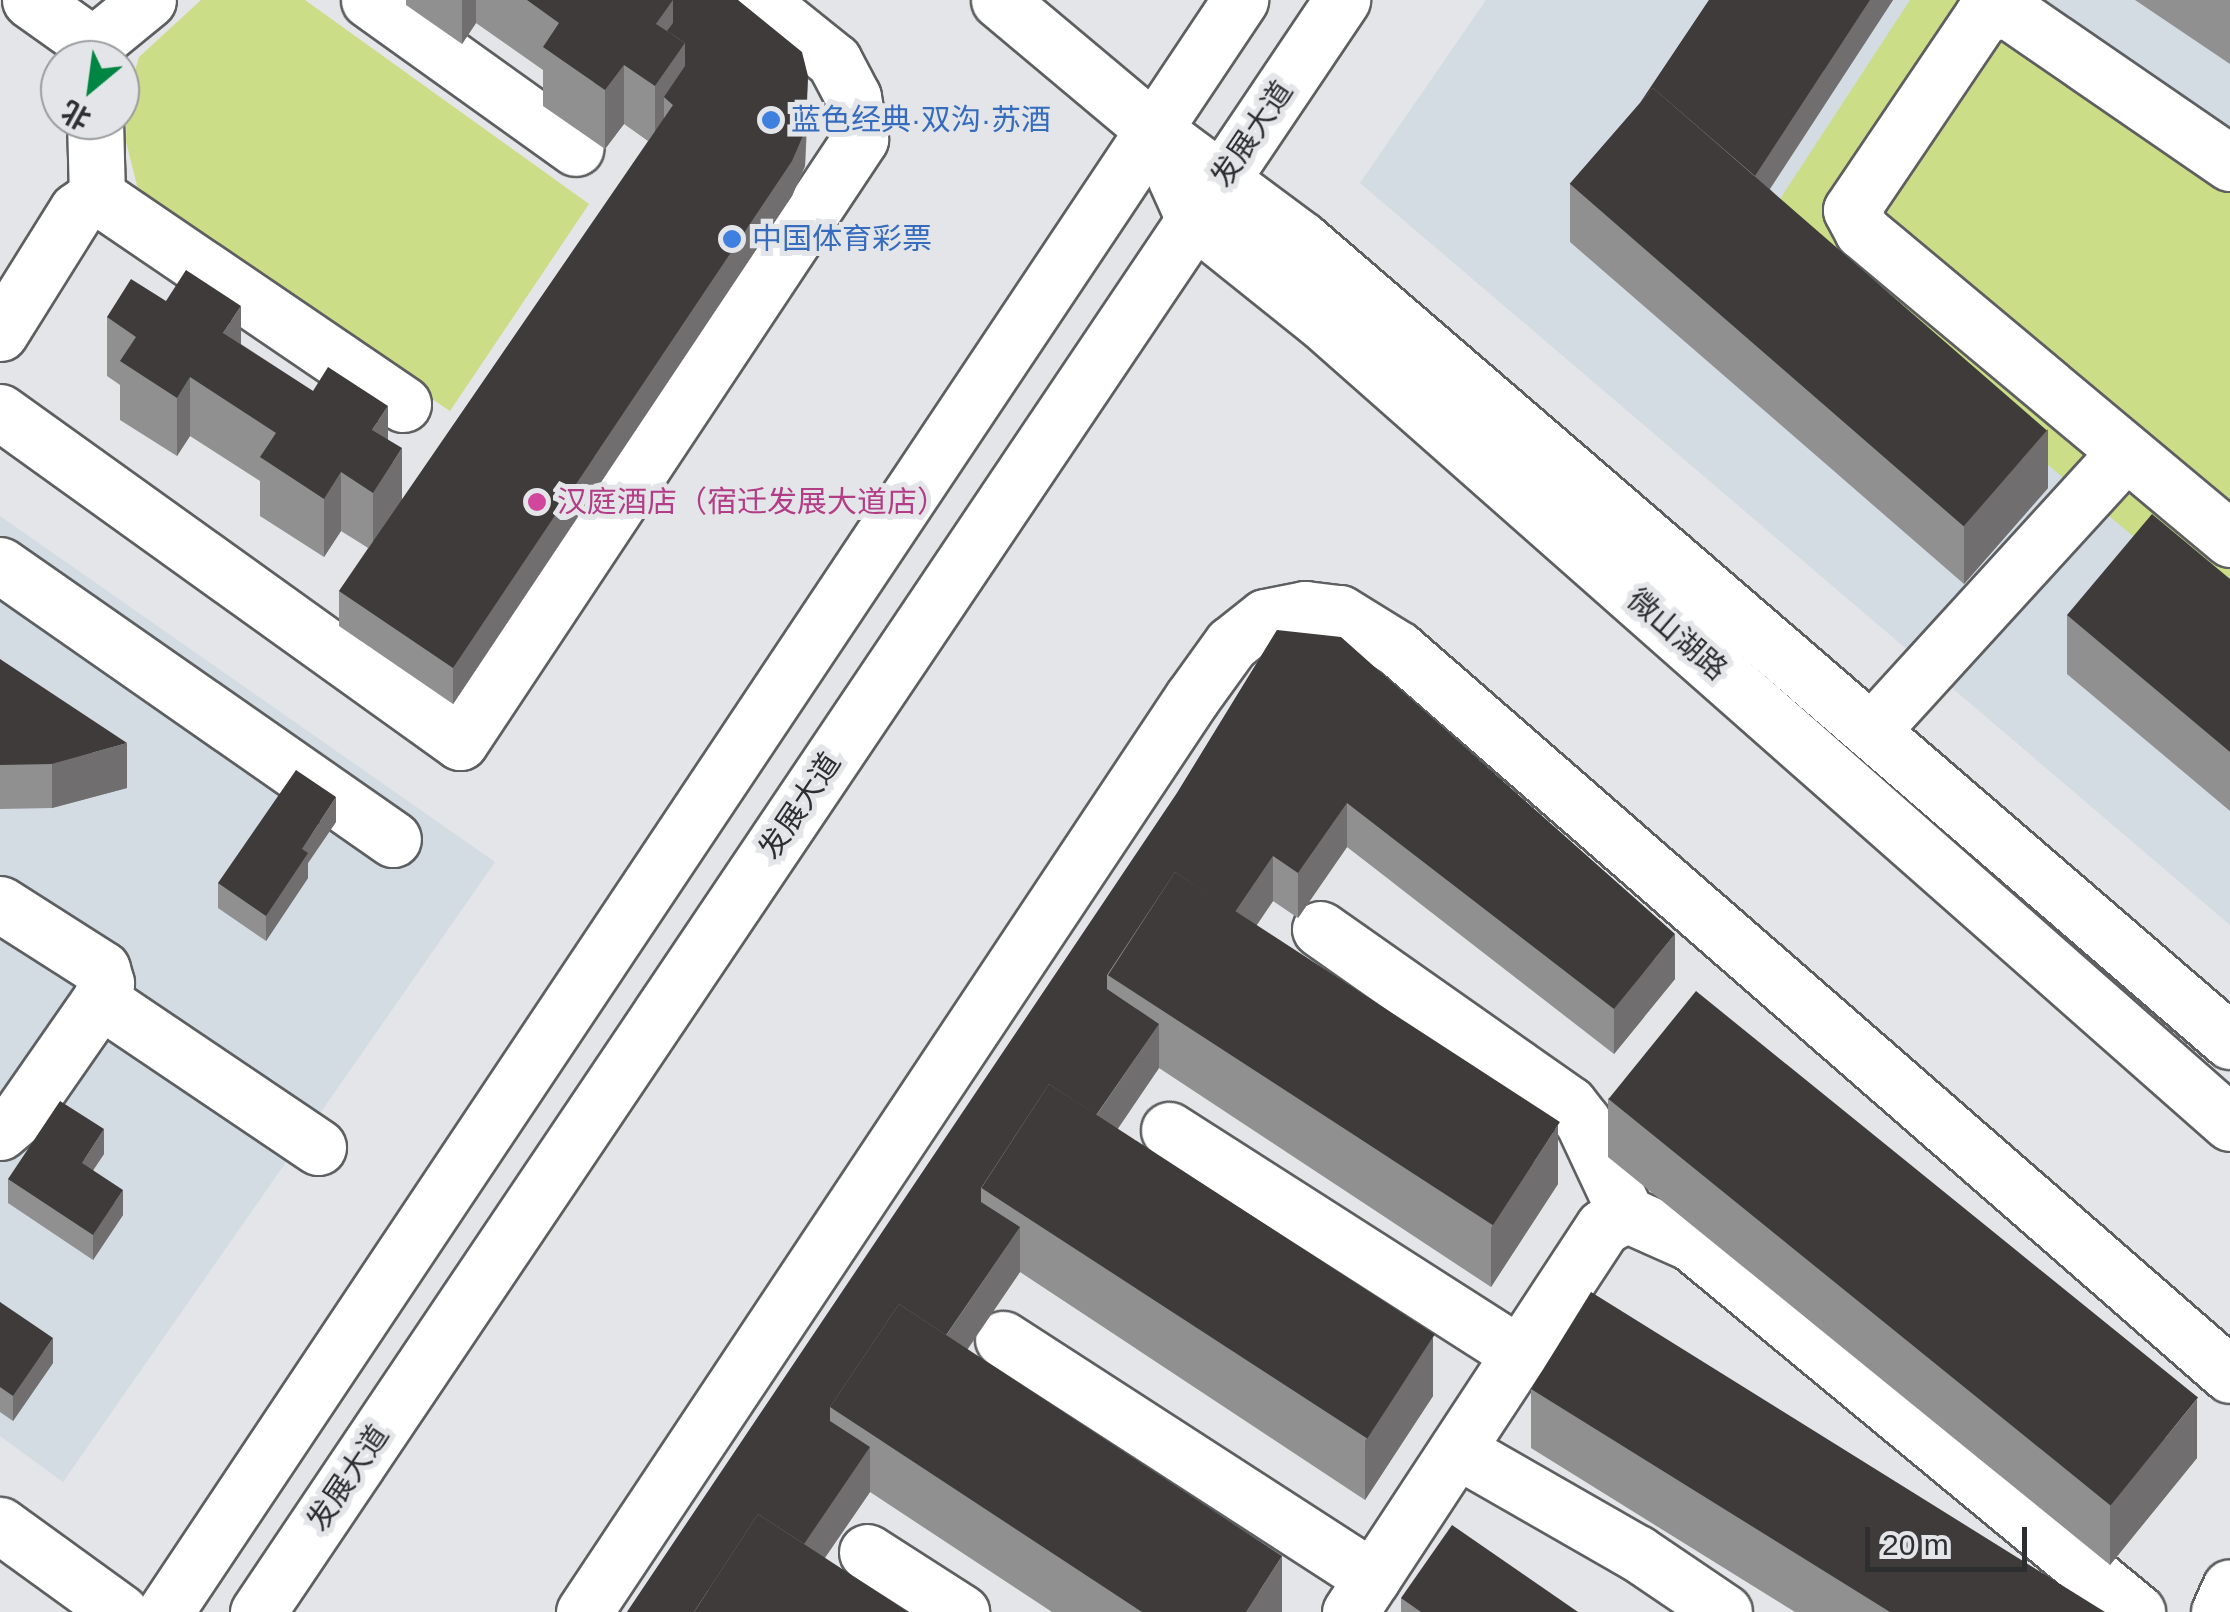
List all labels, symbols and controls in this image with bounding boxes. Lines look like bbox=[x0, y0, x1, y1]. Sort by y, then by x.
north arrow bbox=[40, 40, 140, 140]
street label: 发展大道 bbox=[1204, 74, 1300, 194]
text: 北 bbox=[56, 95, 96, 135]
place label: 蓝色经典·双沟·苏酒 bbox=[791, 102, 1051, 138]
marker: 蓝色经典·双沟·苏酒 bbox=[760, 109, 782, 131]
place label: 中国体育彩票 bbox=[752, 221, 932, 257]
marker: 中国体育彩票 bbox=[721, 228, 743, 250]
place label: 汉庭酒店（宿迁发展大道店） bbox=[557, 484, 947, 520]
marker: 汉庭酒店（宿迁发展大道店） bbox=[526, 491, 548, 513]
street label: 微山湖路 bbox=[1620, 582, 1734, 688]
street label: 发展大道 bbox=[752, 746, 848, 866]
street label: 发展大道 bbox=[300, 1418, 396, 1538]
scale bar bbox=[1870, 1507, 2032, 1569]
text: 20 m bbox=[1882, 1528, 1949, 1561]

